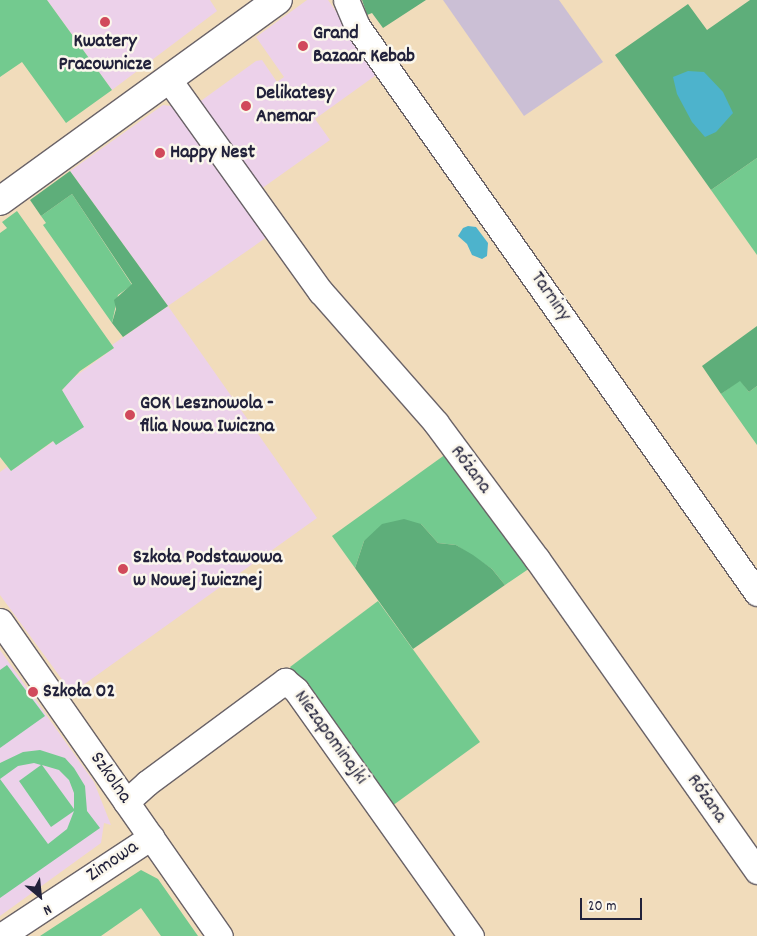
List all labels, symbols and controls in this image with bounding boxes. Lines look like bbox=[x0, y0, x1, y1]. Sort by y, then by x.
marker: Kwatery Pracownicze bbox=[99, 16, 111, 28]
place label: Grand Bazaar Kebab bbox=[313, 22, 415, 69]
place label: Kwatery Pracownicze bbox=[58, 30, 152, 77]
marker: Grand Bazaar Kebab bbox=[297, 40, 309, 52]
place label: Delikatesy Anemar bbox=[256, 82, 334, 129]
marker: Delikatesy Anemar bbox=[240, 100, 252, 112]
place label: Happy Nest bbox=[170, 141, 255, 165]
marker: Happy Nest bbox=[154, 147, 166, 159]
street label: Tarniny bbox=[524, 268, 576, 326]
place label: GOK Lesznowola - filia Nowa Iwiczna bbox=[140, 392, 274, 439]
marker: GOK Lesznowola - filia Nowa Iwiczna bbox=[124, 409, 136, 421]
street label: Różana bbox=[444, 441, 496, 499]
place label: Szkoła Podstawowa w Nowej Iwicznej bbox=[133, 546, 282, 593]
marker: Szkoła Podstawowa w Nowej Iwicznej bbox=[117, 563, 129, 575]
place label: Szkoła 02 bbox=[43, 680, 115, 704]
marker: Szkoła 02 bbox=[27, 686, 39, 698]
street label: Niezapominajki bbox=[288, 686, 372, 790]
street label: Szkolna bbox=[84, 748, 136, 808]
street label: Różana bbox=[681, 770, 731, 828]
street label: Zimowa bbox=[83, 836, 143, 888]
north arrow bbox=[15, 871, 65, 921]
scale bar bbox=[582, 888, 644, 920]
text: 20 m bbox=[588, 896, 616, 918]
text: N bbox=[39, 899, 55, 920]

